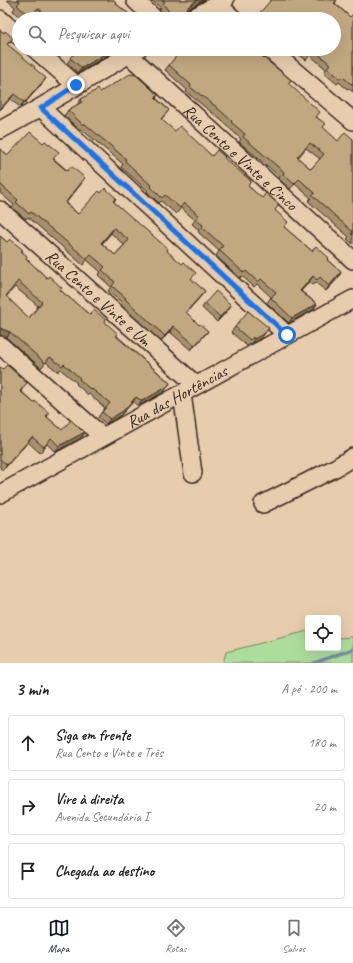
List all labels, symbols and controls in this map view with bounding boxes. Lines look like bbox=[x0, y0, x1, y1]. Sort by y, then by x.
search box bbox=[12, 12, 341, 56]
icon: search bbox=[26, 23, 48, 45]
text: Pesquisar aqui bbox=[58, 25, 129, 44]
route end bbox=[67, 76, 85, 94]
street label: Rua Cento e Vinte e Cinco bbox=[178, 100, 302, 216]
street label: Rua Cento e Vinte e Um bbox=[41, 246, 156, 351]
route start bbox=[278, 326, 296, 344]
street label: Rua das Hortências bbox=[123, 359, 233, 433]
map controls bbox=[305, 615, 341, 651]
button: locate bbox=[305, 615, 341, 651]
text: 3 min bbox=[16, 679, 49, 700]
text: A pé · 200 m bbox=[281, 681, 337, 697]
text: Siga em frente bbox=[55, 726, 131, 745]
icon: ahead bbox=[17, 732, 39, 754]
text: 180 m bbox=[308, 735, 336, 751]
text: Rua Cento e Vinte e Três bbox=[55, 745, 163, 761]
text: Vire à direita bbox=[55, 790, 124, 809]
icon: right bbox=[17, 796, 39, 818]
text: 20 m bbox=[314, 799, 336, 815]
text: Avenida Secundária I bbox=[55, 809, 149, 825]
icon: arrive bbox=[17, 860, 39, 882]
text: Chegada ao destino bbox=[55, 862, 154, 881]
tab: Mapa bbox=[48, 917, 70, 955]
tab: Rotas bbox=[165, 917, 187, 955]
tab: Salvos bbox=[282, 917, 305, 955]

